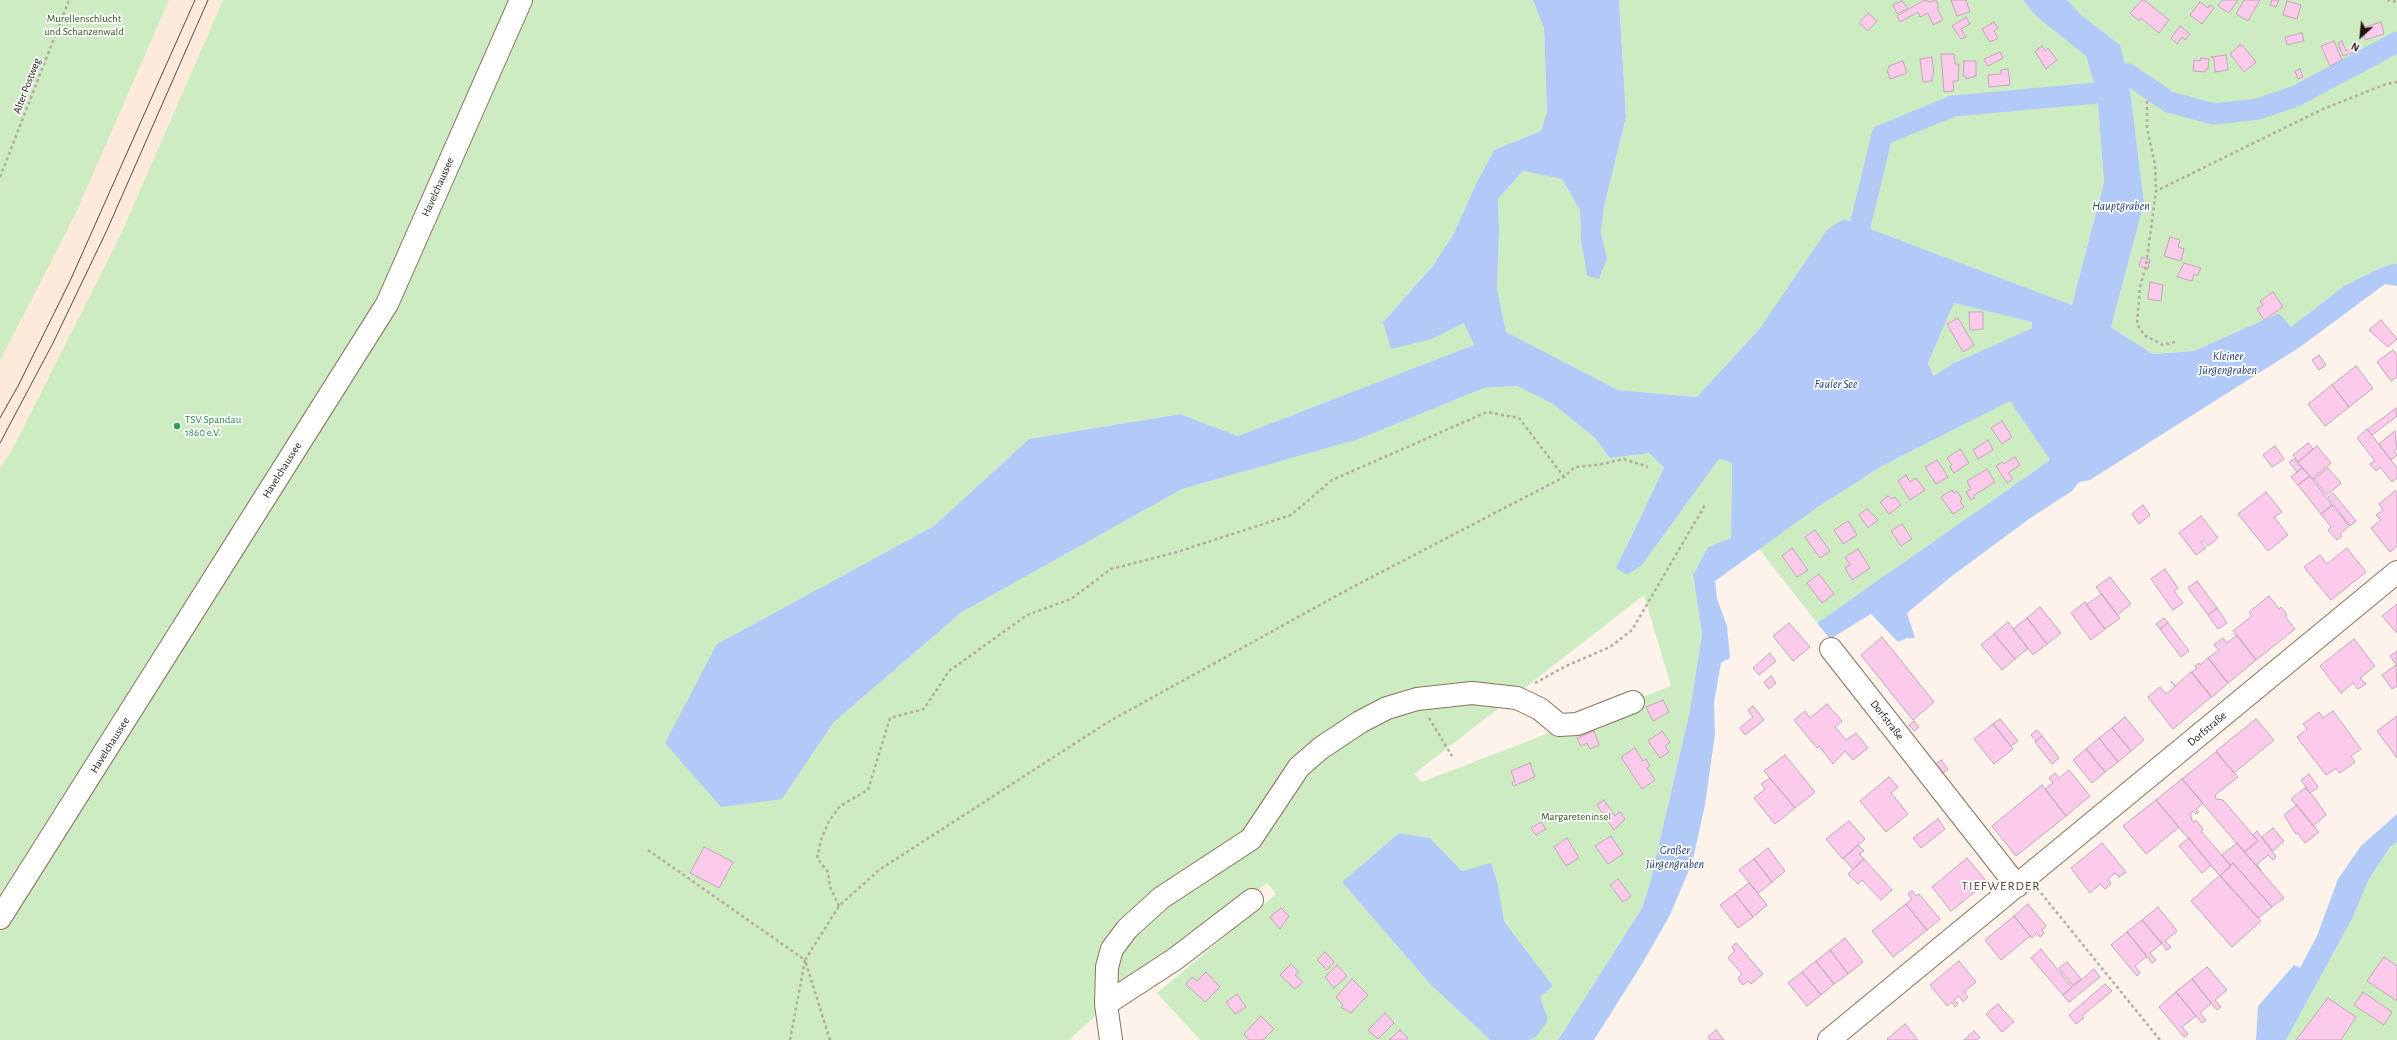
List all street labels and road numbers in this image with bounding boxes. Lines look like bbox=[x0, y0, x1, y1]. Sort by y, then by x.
street label: Alter Postweg bbox=[10, 56, 44, 116]
street label: Havelchaussee bbox=[419, 155, 457, 219]
street label: Havelchaussee bbox=[260, 440, 304, 500]
street label: Dorfstraße bbox=[1867, 698, 1907, 742]
street label: Dorfstraße bbox=[2185, 709, 2229, 749]
street label: Havelchaussee bbox=[88, 715, 132, 775]

